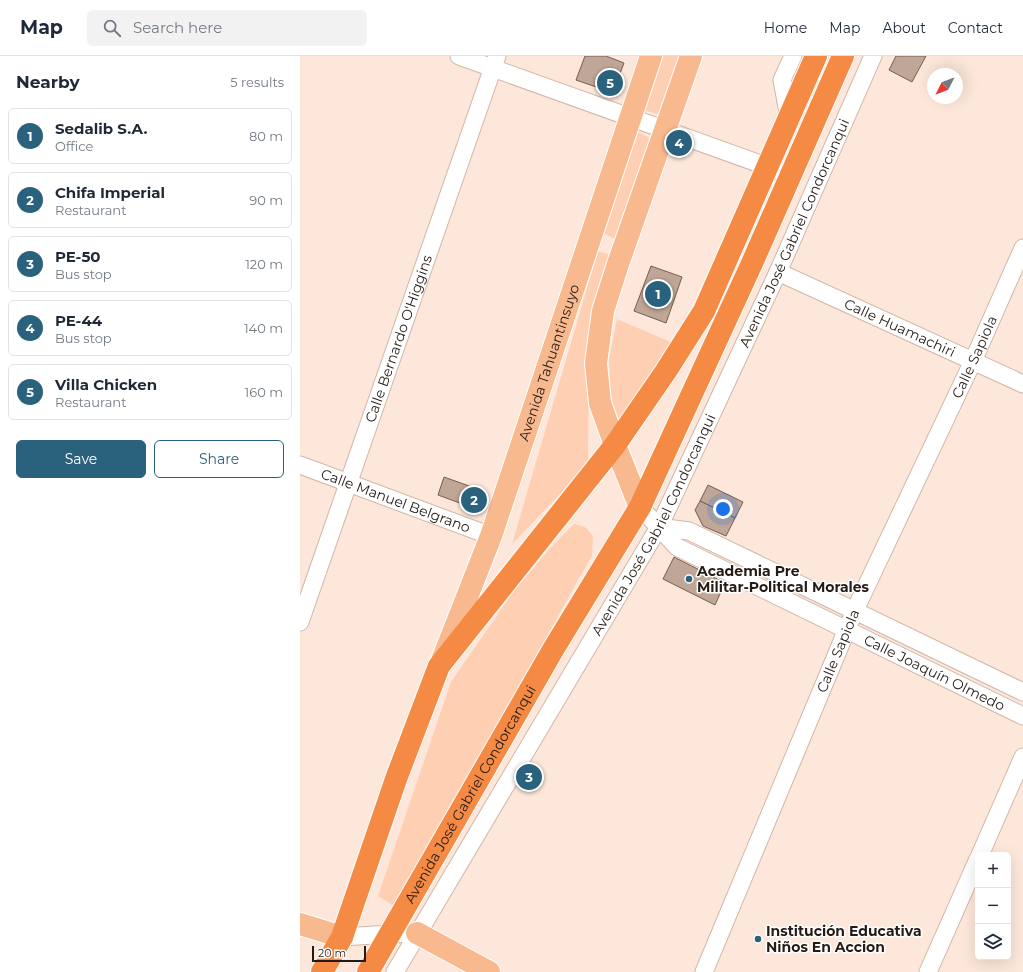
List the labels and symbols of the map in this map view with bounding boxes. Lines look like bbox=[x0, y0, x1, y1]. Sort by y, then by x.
pin: 5 bbox=[597, 68, 623, 98]
north arrow bbox=[927, 68, 963, 104]
street label: Avenida José Gabriel Condorcanqui bbox=[735, 116, 853, 350]
pin: 4 bbox=[666, 128, 692, 158]
street label: Calle Bernardo O'Higgins bbox=[361, 252, 436, 425]
pin: 1 bbox=[645, 279, 671, 309]
street label: Avenida Tahuantinsuyo bbox=[514, 282, 583, 443]
street label: Calle Huamachiri bbox=[841, 295, 958, 361]
street label: Calle Sapiola bbox=[948, 313, 1001, 401]
street label: Avenida José Gabriel Condorcanqui bbox=[588, 411, 720, 639]
street label: Calle Manuel Belgrano bbox=[318, 465, 473, 537]
pin: 2 bbox=[461, 485, 487, 515]
your location bbox=[713, 499, 733, 519]
place label: Academia Pre Militar-Political Morales bbox=[696, 562, 870, 596]
marker: Academia Pre Militar-Political Morales bbox=[684, 574, 694, 584]
street label: Calle Sapiola bbox=[813, 606, 863, 695]
street label: Calle Joaquín Olmedo bbox=[861, 631, 1008, 715]
street label: Avenida José Gabriel Condorcanqui bbox=[400, 682, 540, 907]
pin: 3 bbox=[516, 762, 542, 792]
place label: Institución Educativa Niños En Accion bbox=[766, 922, 922, 956]
marker: Institución Educativa Niños En Accion bbox=[753, 934, 763, 944]
scale bar bbox=[312, 944, 366, 963]

